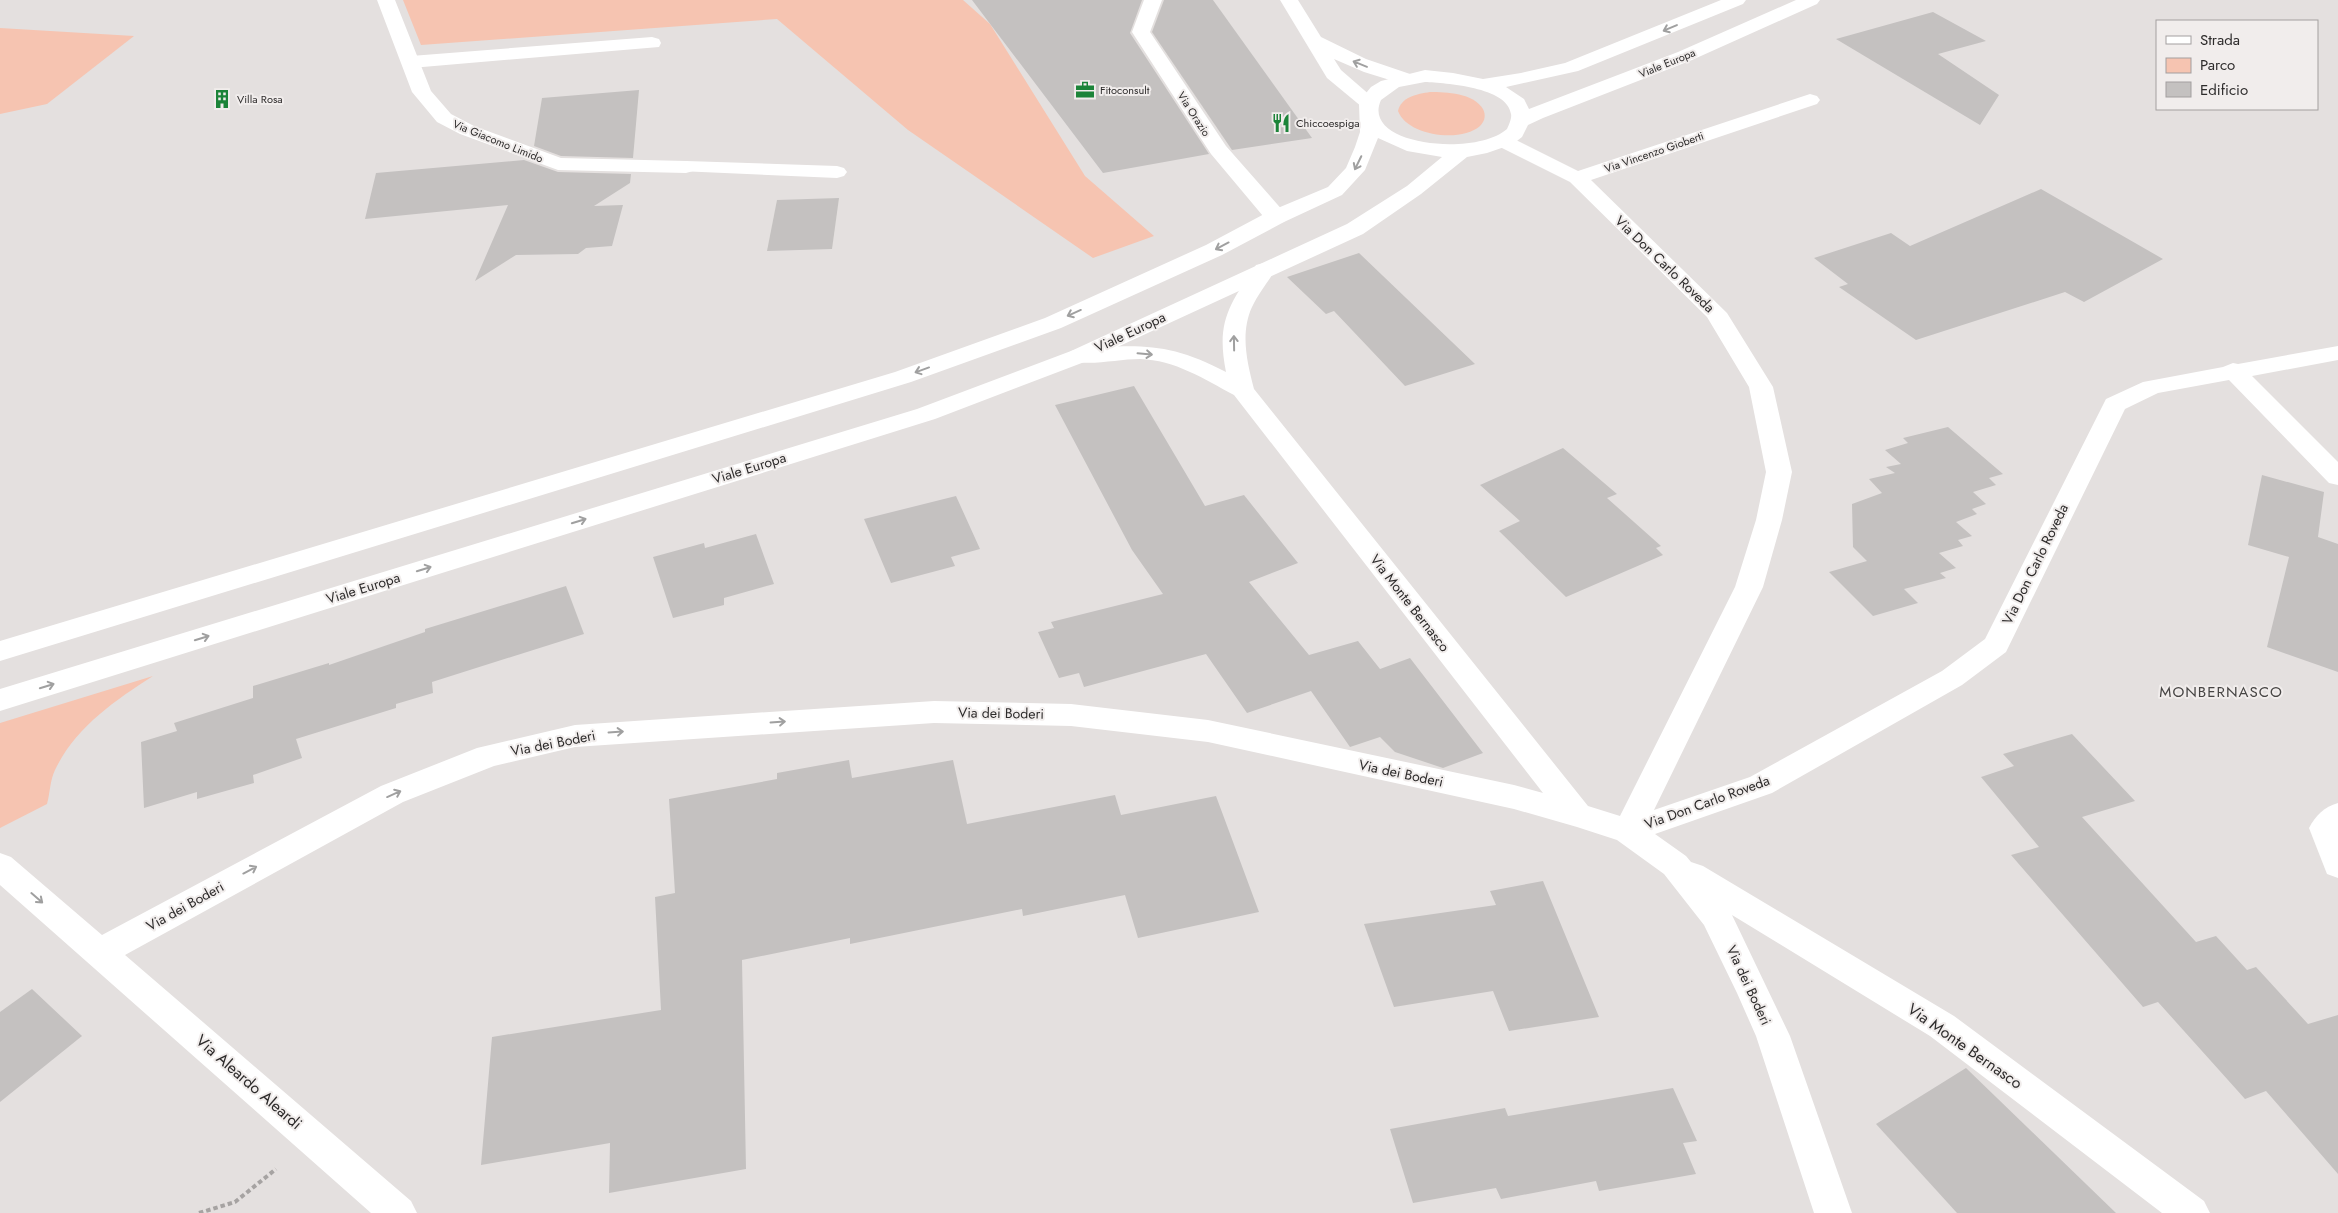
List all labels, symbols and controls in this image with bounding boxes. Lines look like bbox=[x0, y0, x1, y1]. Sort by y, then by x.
legend bbox=[2156, 20, 2318, 110]
one-way arrow bbox=[1663, 23, 1678, 33]
text: Strada bbox=[2200, 29, 2240, 51]
street label: Viale Europa bbox=[1636, 44, 1698, 82]
text: Parco bbox=[2200, 54, 2235, 76]
one-way arrow bbox=[1352, 59, 1368, 68]
office icon: Fitoconsult bbox=[1074, 79, 1096, 101]
text: Edificio bbox=[2200, 79, 2248, 101]
place label: Fitoconsult bbox=[1100, 82, 1150, 98]
building icon: Villa Rosa bbox=[211, 88, 233, 110]
street label: Via Orazio bbox=[1174, 89, 1214, 139]
place label: Villa Rosa bbox=[237, 91, 283, 107]
restaurant icon: Chiccoespiga bbox=[1270, 112, 1292, 134]
place label: Chiccoespiga bbox=[1296, 115, 1359, 131]
street label: Via Giacomo Limido bbox=[450, 116, 546, 166]
street label: Via Vincenzo Gioberti bbox=[1602, 127, 1706, 177]
one-way arrow bbox=[1353, 155, 1362, 170]
street label: Via Don Carlo Roveda bbox=[1611, 211, 1719, 317]
one-way arrow bbox=[1214, 241, 1229, 251]
street label: Viale Europa bbox=[1091, 307, 1169, 357]
one-way arrow bbox=[1067, 309, 1082, 319]
one-way arrow bbox=[1229, 335, 1239, 351]
one-way arrow bbox=[1136, 349, 1152, 359]
one-way arrow bbox=[915, 366, 930, 375]
street label: Viale Europa bbox=[710, 447, 788, 489]
street label: Via Don Carlo Roveda bbox=[1997, 500, 2073, 628]
one-way arrow bbox=[571, 516, 587, 526]
street label: Via Monte Bernasco bbox=[1366, 550, 1455, 656]
one-way arrow bbox=[416, 564, 432, 574]
street label: Viale Europa bbox=[324, 567, 402, 609]
one-way arrow bbox=[193, 632, 209, 642]
one-way arrow bbox=[38, 680, 54, 690]
district label: MONBERNASCO bbox=[2159, 681, 2283, 703]
street label: Via dei Boderi bbox=[958, 702, 1044, 724]
one-way arrow bbox=[770, 717, 786, 726]
street label: Via dei Boderi bbox=[509, 725, 597, 761]
one-way arrow bbox=[608, 728, 624, 737]
street label: Via dei Boderi bbox=[1357, 754, 1445, 792]
street label: Via Don Carlo Roveda bbox=[1642, 770, 1772, 834]
one-way arrow bbox=[386, 788, 401, 798]
one-way arrow bbox=[243, 865, 258, 875]
street label: Via dei Boderi bbox=[143, 876, 227, 936]
one-way arrow bbox=[30, 892, 43, 903]
street label: Via dei Boderi bbox=[1722, 942, 1776, 1028]
street label: Via Monte Bernasco bbox=[1903, 998, 2027, 1095]
street label: Via Aleardo Aleardi bbox=[191, 1029, 307, 1135]

